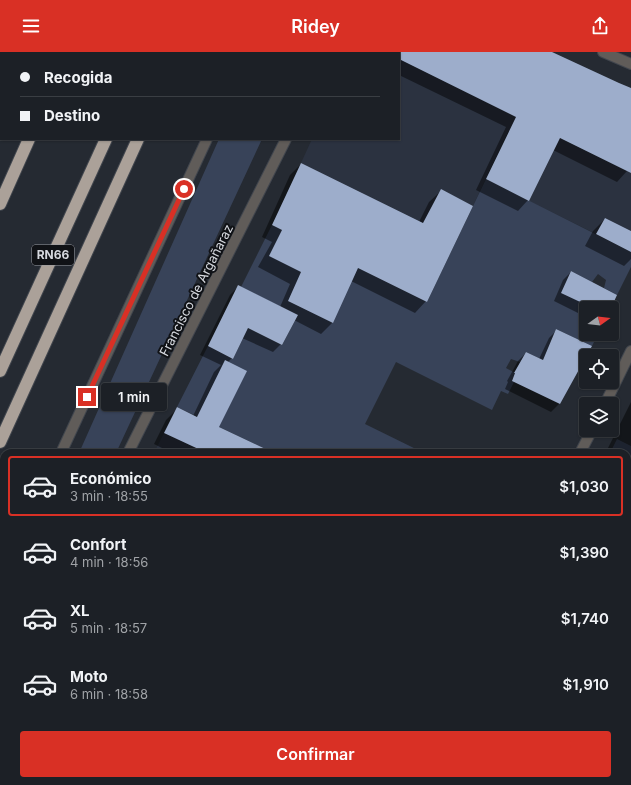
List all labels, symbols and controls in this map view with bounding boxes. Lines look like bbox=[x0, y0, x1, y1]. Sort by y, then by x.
icon: menu bbox=[20, 15, 42, 37]
icon: share bbox=[589, 15, 611, 37]
text: Ridey bbox=[291, 16, 340, 37]
text: Recogida bbox=[44, 68, 112, 87]
text: Destino bbox=[44, 106, 100, 125]
route start bbox=[175, 180, 193, 198]
street label: Francisco de Argañaraz bbox=[156, 221, 236, 359]
road number: RN66 bbox=[32, 245, 74, 265]
north arrow bbox=[579, 301, 619, 341]
map controls bbox=[579, 301, 619, 437]
button: locate bbox=[579, 349, 619, 389]
callout: 1 min bbox=[101, 383, 167, 411]
route end bbox=[78, 388, 96, 406]
text: 1 min bbox=[118, 389, 150, 405]
button: layers bbox=[579, 397, 619, 437]
icon: car bbox=[22, 468, 58, 504]
text: Económico bbox=[70, 469, 151, 488]
text: $1,030 bbox=[559, 477, 609, 496]
text: 3 min · 18:55 bbox=[70, 488, 148, 504]
icon: car bbox=[22, 534, 58, 570]
text: Confort bbox=[70, 535, 126, 554]
text: $1,390 bbox=[559, 543, 609, 562]
text: 4 min · 18:56 bbox=[70, 554, 148, 570]
icon: car bbox=[22, 600, 58, 636]
text: XL bbox=[70, 601, 90, 620]
text: $1,740 bbox=[561, 609, 609, 628]
text: 5 min · 18:57 bbox=[70, 620, 147, 636]
icon: car bbox=[22, 666, 58, 702]
text: Moto bbox=[70, 667, 108, 686]
text: $1,910 bbox=[562, 675, 609, 694]
text: 6 min · 18:58 bbox=[70, 686, 148, 702]
button: Confirmar bbox=[20, 731, 611, 777]

